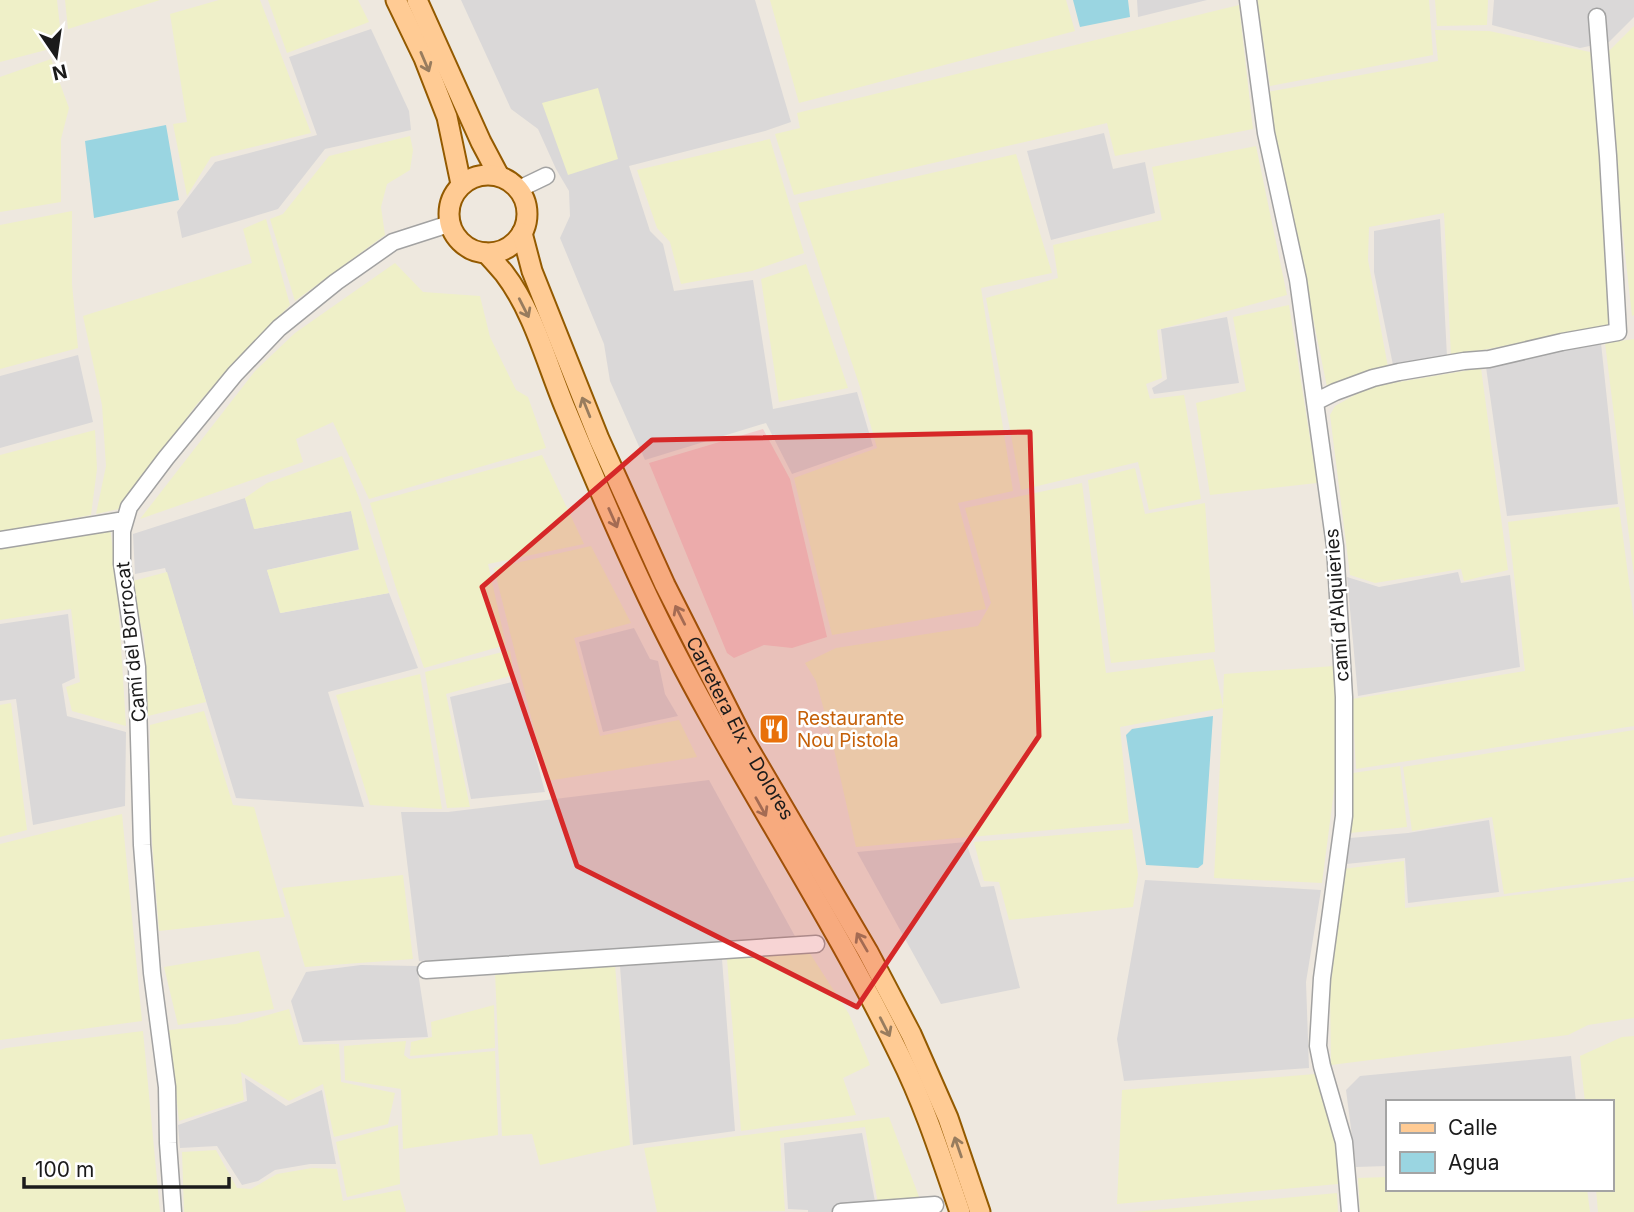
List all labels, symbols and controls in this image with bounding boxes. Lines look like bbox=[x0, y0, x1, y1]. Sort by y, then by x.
north arrow bbox=[21, 21, 91, 91]
one-way arrow bbox=[419, 51, 432, 72]
text: N bbox=[50, 59, 69, 85]
one-way arrow bbox=[517, 298, 531, 318]
one-way arrow bbox=[579, 397, 592, 419]
one-way arrow bbox=[607, 507, 620, 528]
street label: camí d'Alquieries bbox=[1320, 528, 1354, 682]
street label: Camí del Borrocat bbox=[111, 561, 151, 723]
one-way arrow bbox=[672, 605, 686, 626]
street label: Carretera Elx - Dolores bbox=[681, 632, 799, 824]
place label: Restaurante Nou Pistola bbox=[797, 707, 904, 752]
restaurant icon: Restaurante Nou Pistola bbox=[757, 712, 791, 746]
one-way arrow bbox=[754, 797, 768, 817]
one-way arrow bbox=[855, 932, 869, 952]
one-way arrow bbox=[879, 1016, 893, 1036]
legend bbox=[1386, 1100, 1613, 1191]
text: Calle bbox=[1448, 1115, 1498, 1140]
one-way arrow bbox=[951, 1137, 963, 1159]
scale bar bbox=[24, 1146, 229, 1190]
text: Agua bbox=[1448, 1150, 1500, 1175]
text: 100 m bbox=[35, 1157, 94, 1182]

